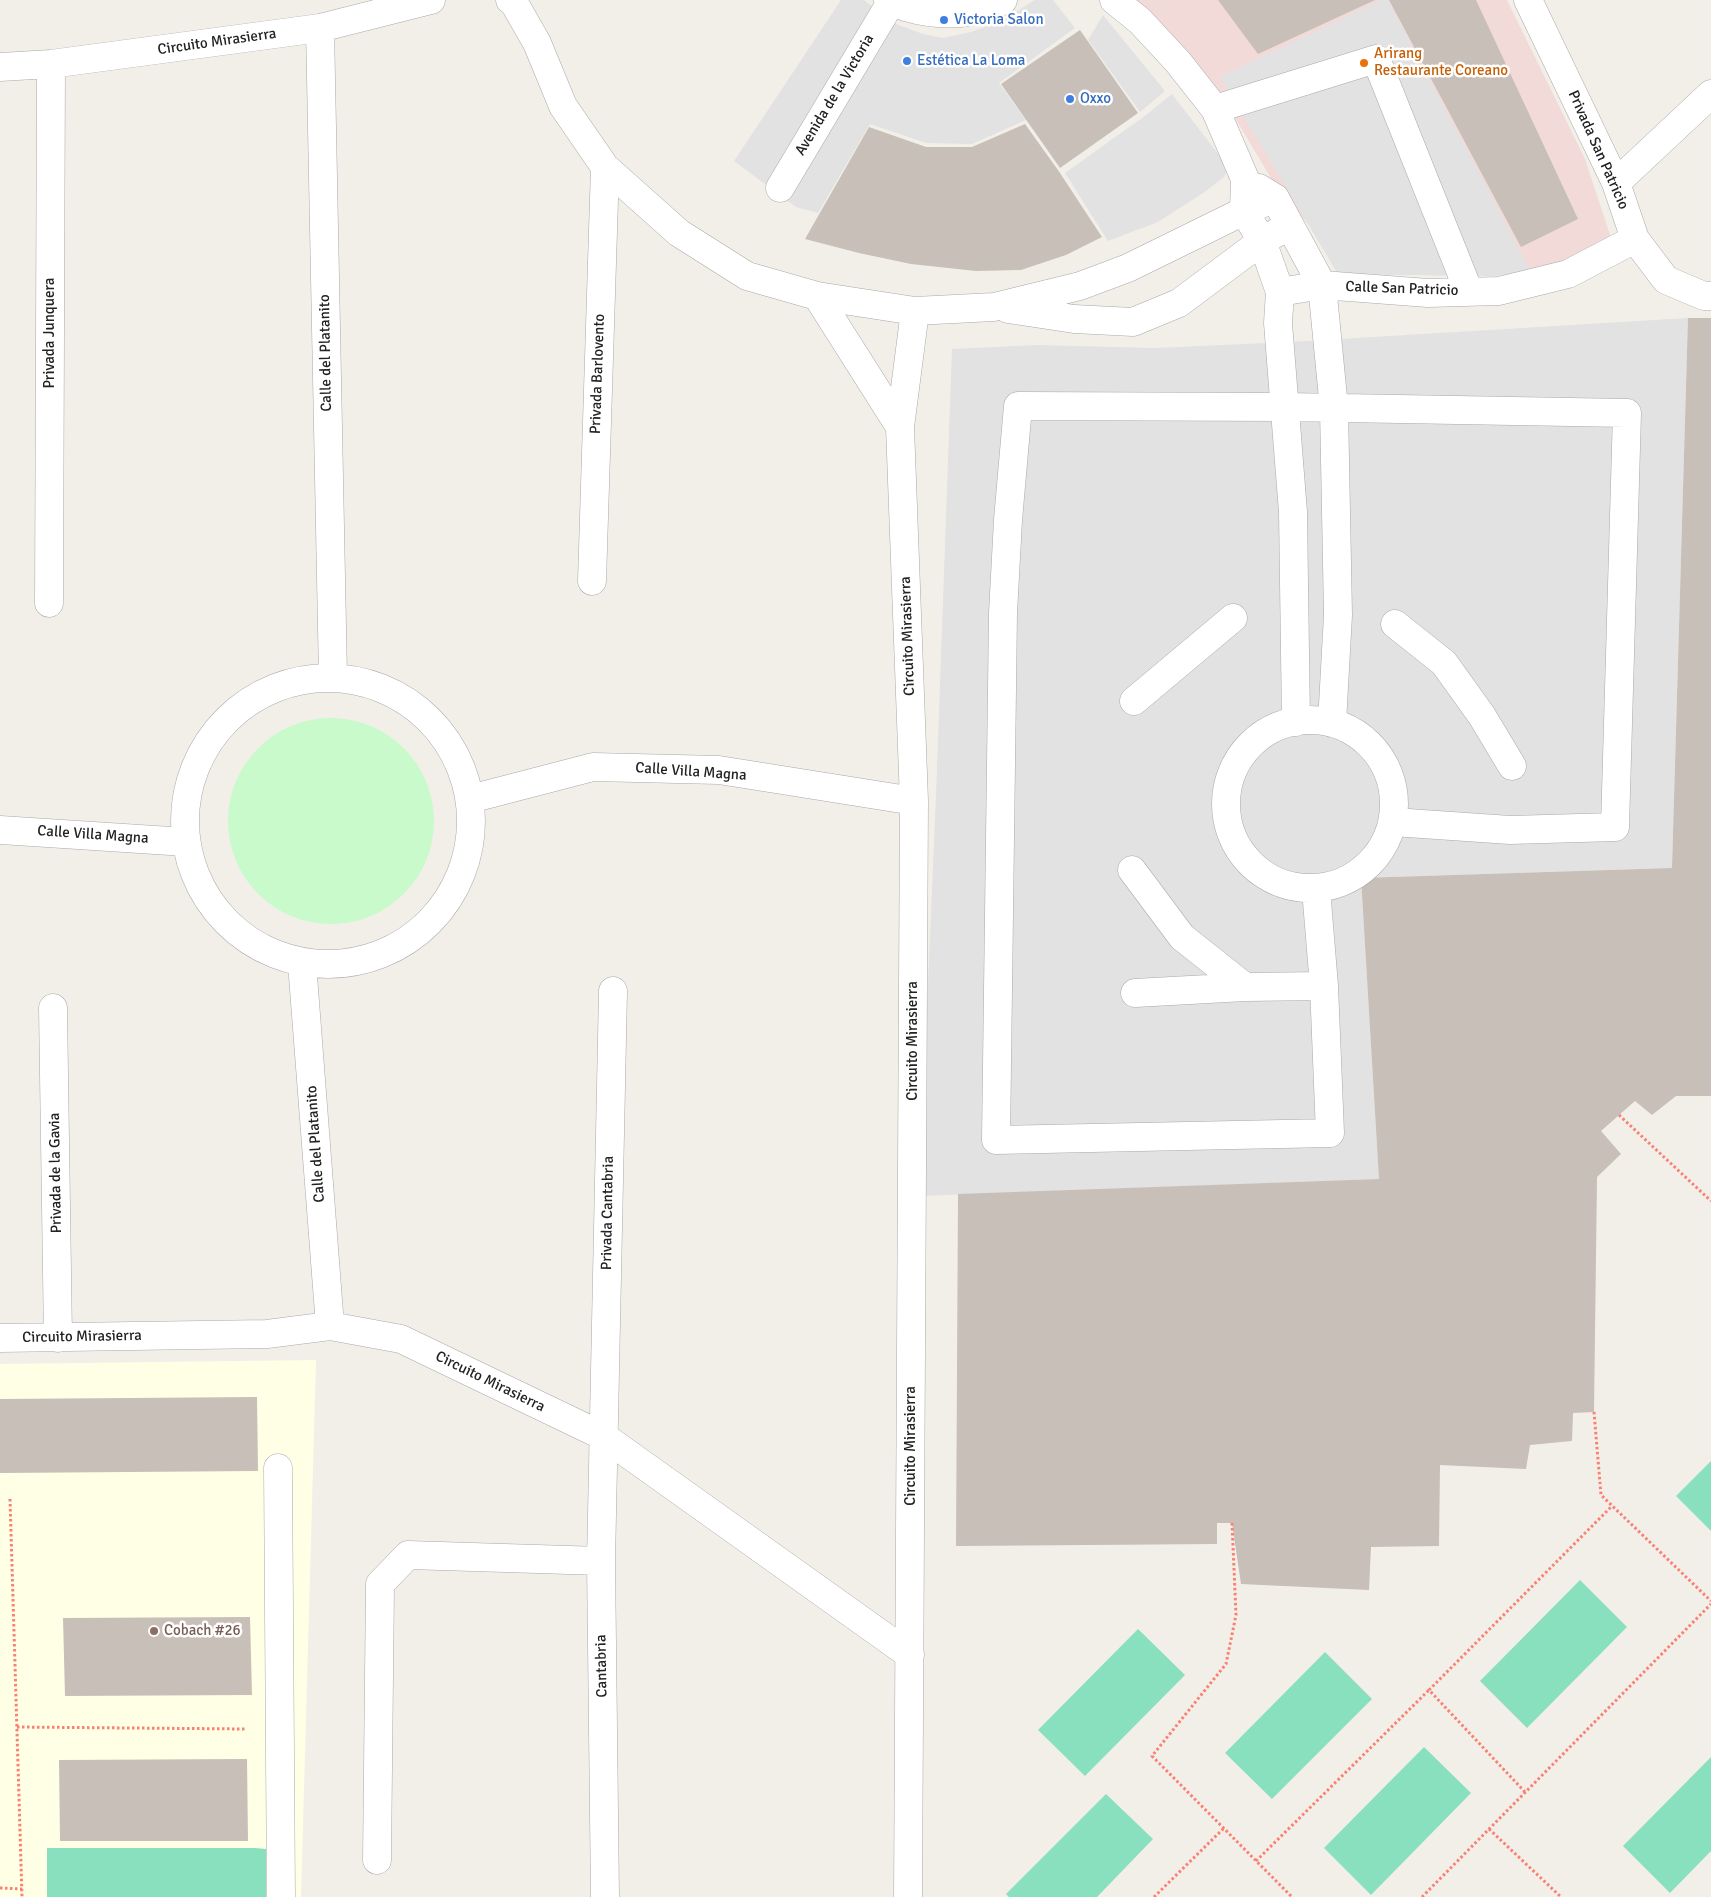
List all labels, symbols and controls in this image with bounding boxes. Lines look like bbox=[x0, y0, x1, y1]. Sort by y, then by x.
place label: Victoria Salon bbox=[954, 11, 1044, 29]
marker: Victoria Salon bbox=[938, 14, 950, 26]
street label: Circuito Mirasierra bbox=[156, 25, 278, 59]
street label: Avenida de la Victoria bbox=[792, 31, 878, 159]
place label: Arirang Restaurante Coreano bbox=[1374, 45, 1508, 80]
place label: Estética La Loma bbox=[917, 52, 1025, 70]
marker: Estética La Loma bbox=[901, 55, 913, 67]
marker: Arirang Restaurante Coreano bbox=[1358, 57, 1370, 69]
street label: Privada San Patricio bbox=[1564, 88, 1632, 212]
place label: Oxxo bbox=[1080, 90, 1111, 108]
marker: Oxxo bbox=[1064, 93, 1076, 105]
street label: Privada Junquera bbox=[41, 278, 59, 388]
street label: Calle San Patricio bbox=[1345, 278, 1459, 300]
street label: Calle del Platanito bbox=[316, 294, 336, 412]
street label: Privada Barlovento bbox=[587, 313, 609, 435]
street label: Circuito Mirasierra bbox=[897, 576, 919, 696]
street label: Calle Villa Magna bbox=[635, 759, 747, 785]
street label: Calle Villa Magna bbox=[37, 822, 149, 848]
street label: Circuito Mirasierra bbox=[904, 981, 922, 1101]
street label: Calle del Platanito bbox=[303, 1085, 329, 1203]
street label: Privada de la Gavia bbox=[46, 1113, 66, 1233]
street label: Privada Cantabria bbox=[598, 1156, 618, 1270]
street label: Circuito Mirasierra bbox=[22, 1327, 142, 1347]
street label: Circuito Mirasierra bbox=[432, 1348, 548, 1416]
street label: Circuito Mirasierra bbox=[902, 1386, 920, 1506]
place label: Cobach #26 bbox=[164, 1622, 241, 1640]
marker: Cobach #26 bbox=[148, 1625, 160, 1637]
street label: Cantabria bbox=[592, 1634, 612, 1698]

